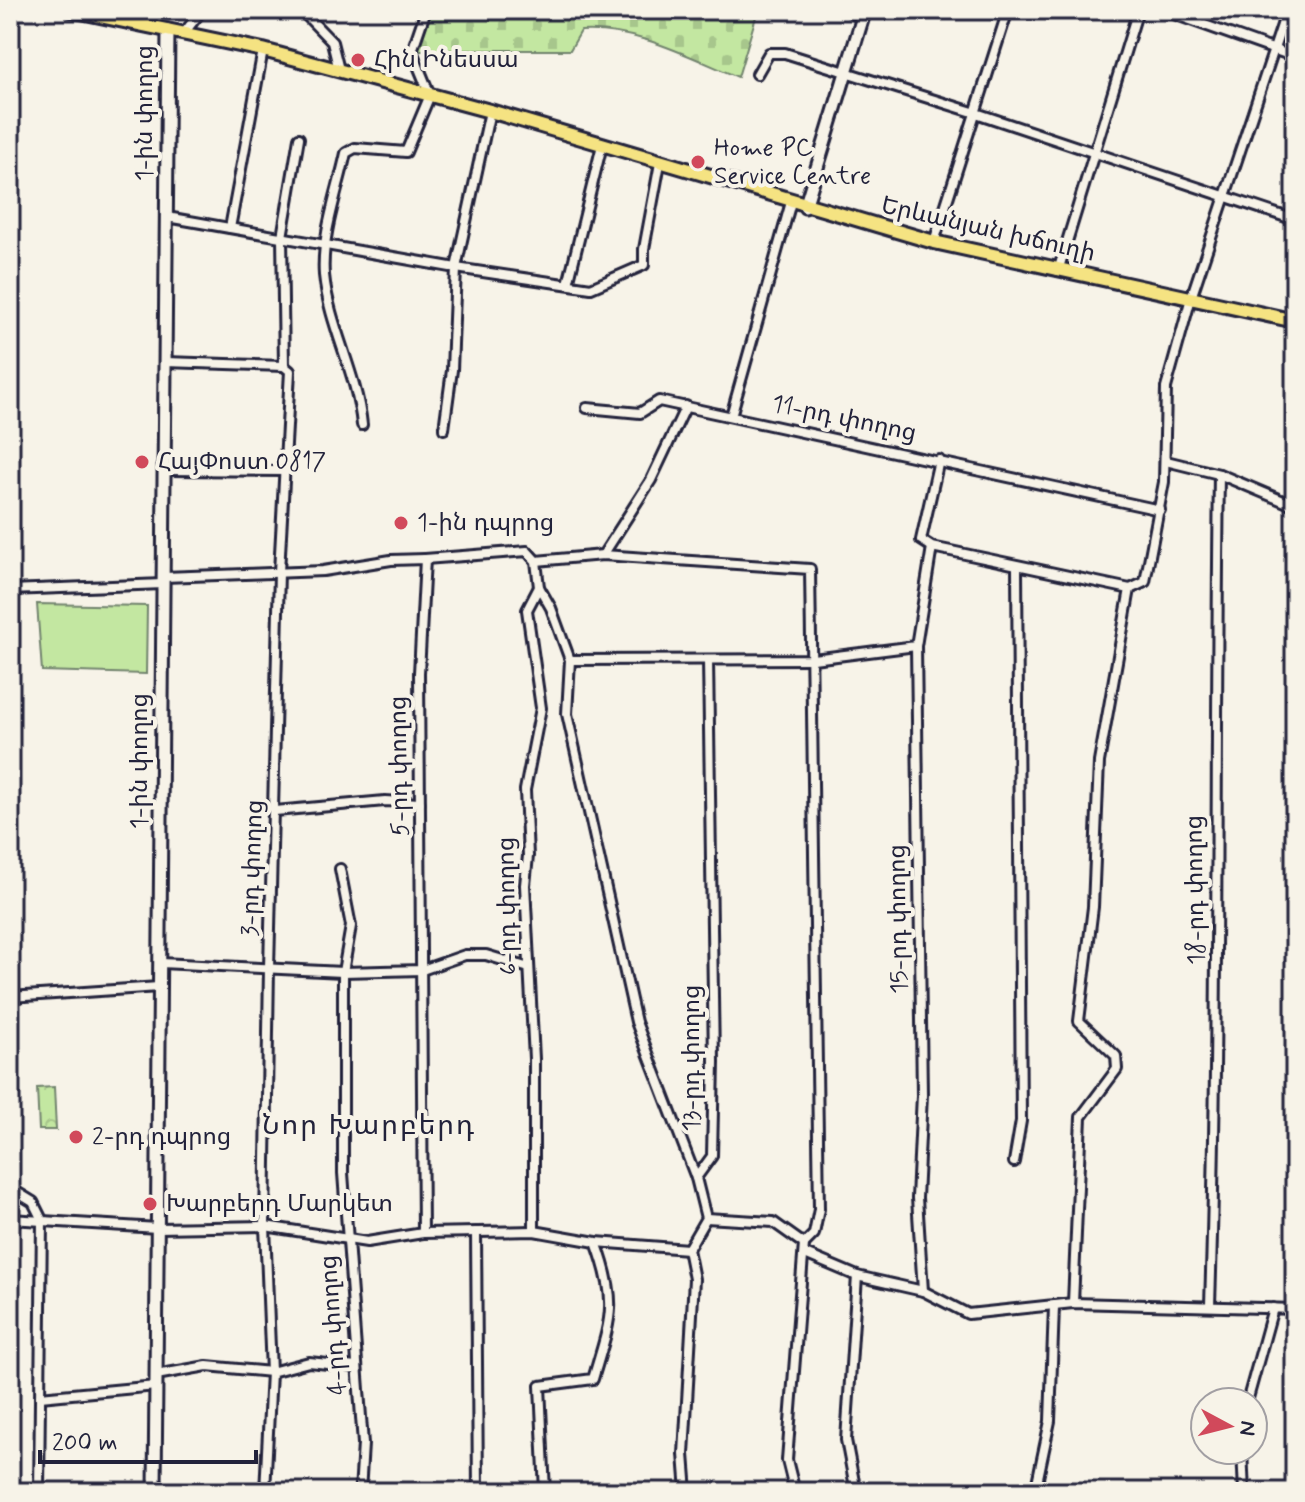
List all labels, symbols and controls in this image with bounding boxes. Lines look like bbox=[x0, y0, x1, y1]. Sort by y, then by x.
street label: 1-ին փողոց bbox=[130, 45, 161, 181]
place label: Հին Ինեսսա bbox=[374, 45, 519, 76]
marker: Հին Ինեսսա bbox=[349, 51, 367, 69]
place label: Home PC Service Centre bbox=[714, 133, 871, 192]
marker: Home PC Service Centre bbox=[689, 153, 707, 171]
street label: Երևանյան խճուղի bbox=[878, 190, 1098, 270]
street label: 11-րդ փողոց bbox=[769, 389, 919, 449]
place label: ՀայՓոստ 0817 bbox=[158, 447, 326, 478]
marker: ՀայՓոստ 0817 bbox=[133, 453, 151, 471]
place label: 1-ին դպրոց bbox=[417, 508, 554, 539]
marker: 1-ին դպրոց bbox=[392, 514, 410, 532]
street label: 1-ին փողոց bbox=[125, 693, 156, 829]
street label: 5-րդ փողոց bbox=[383, 695, 417, 837]
street label: 3-րդ փողոց bbox=[235, 799, 271, 937]
street label: 18-րդ փողոց bbox=[1179, 815, 1213, 965]
street label: 6-րդ փողոց bbox=[491, 837, 525, 975]
street label: 15-րդ փողոց bbox=[882, 844, 916, 994]
street label: 13-րդ փողոց bbox=[677, 985, 708, 1131]
district label: Նոր Խարբերդ bbox=[262, 1108, 476, 1145]
place label: 2-րդ դպրոց bbox=[92, 1122, 231, 1153]
marker: 2-րդ դպրոց bbox=[67, 1128, 85, 1146]
place label: Խարբերդ Մարկետ bbox=[166, 1189, 393, 1220]
marker: Խարբերդ Մարկետ bbox=[141, 1195, 159, 1213]
street label: 4-րդ փողոց bbox=[314, 1254, 354, 1396]
north arrow bbox=[1189, 1386, 1269, 1466]
scale bar bbox=[40, 1414, 256, 1464]
text: N bbox=[1232, 1419, 1262, 1437]
text: 200 m bbox=[52, 1428, 118, 1459]

